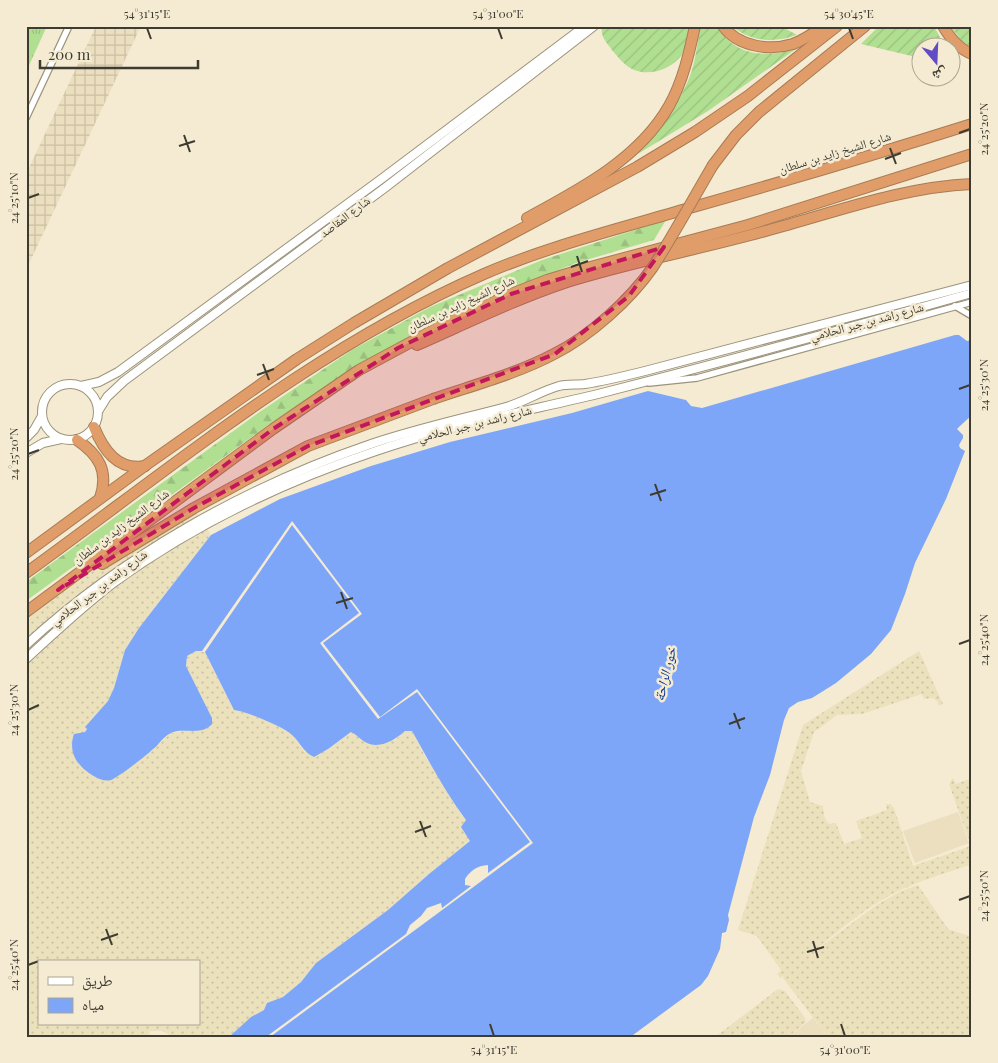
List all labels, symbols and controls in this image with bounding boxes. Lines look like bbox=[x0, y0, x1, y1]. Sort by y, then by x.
text: 54°31'15"E bbox=[124, 5, 170, 21]
text: 54°31'00"E bbox=[472, 5, 524, 21]
text: 54°30'45"E bbox=[824, 5, 874, 21]
scale bar bbox=[40, 38, 198, 70]
north arrow bbox=[910, 38, 960, 88]
text: 200 m bbox=[48, 44, 91, 64]
text: ش bbox=[930, 63, 951, 86]
text: 24°25'20"N bbox=[975, 102, 991, 155]
street label: شارع الشيخ زايد بن سلطان bbox=[777, 127, 893, 178]
text: 24°25'10"N bbox=[5, 172, 21, 224]
street label: شارع المقاصد bbox=[316, 192, 373, 241]
street label: شارع الشيخ زايد بن سلطان bbox=[404, 271, 517, 336]
street label: شارع راشد بن جبر الحلامي bbox=[808, 298, 926, 347]
text: 24°25'30"N bbox=[975, 358, 991, 411]
street label: شارع راشد بن جبر الحلامي bbox=[416, 401, 534, 448]
text: 24°25'20"N bbox=[5, 427, 21, 480]
street label: شارع الشيخ زايد بن سلطان bbox=[69, 485, 172, 568]
street label: شارع راشد بن جبر الحلامي bbox=[47, 546, 152, 631]
text: 24°25'40"N bbox=[975, 613, 991, 666]
water label: خور الراحة bbox=[649, 644, 681, 703]
text: 24°25'30"N bbox=[5, 683, 21, 736]
text: 24°25'50"N bbox=[975, 869, 991, 922]
text: 24°25'40"N bbox=[5, 938, 21, 991]
legend bbox=[38, 960, 200, 1026]
text: طريق bbox=[82, 970, 113, 991]
text: مياه bbox=[82, 994, 104, 1014]
text: 54°31'15"E bbox=[471, 1041, 517, 1057]
text: 54°31'00"E bbox=[819, 1041, 871, 1057]

